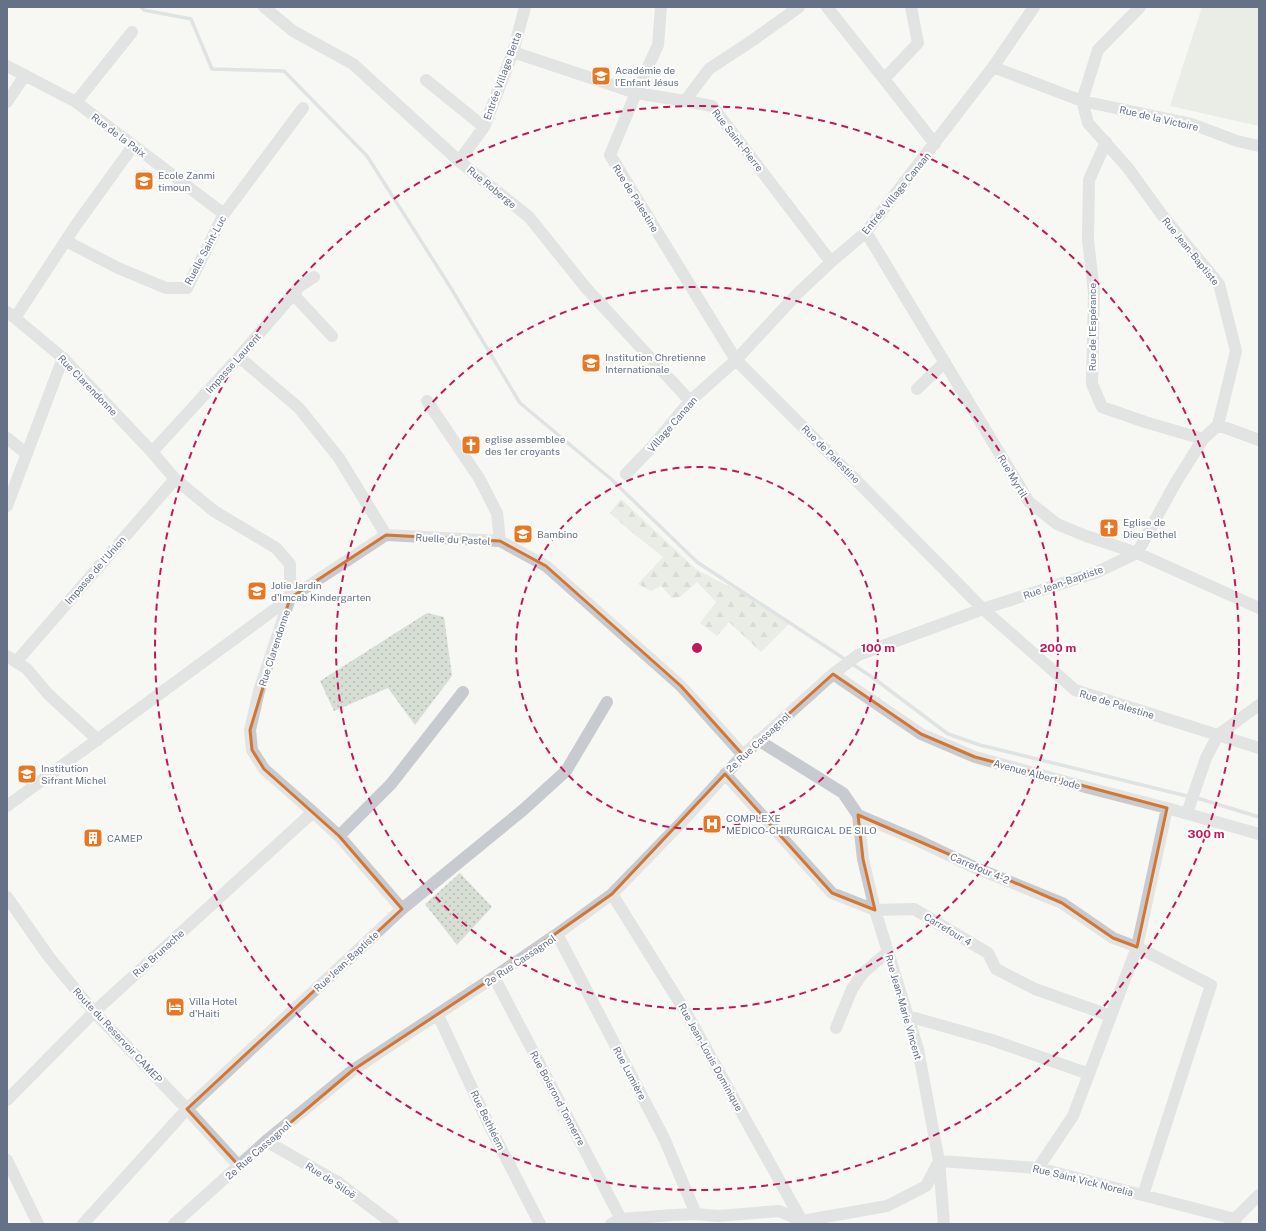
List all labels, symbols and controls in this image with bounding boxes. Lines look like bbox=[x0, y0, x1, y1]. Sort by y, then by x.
street label: Entrée Village Betta bbox=[481, 30, 523, 122]
place label: Académie de l'Enfant Jésus bbox=[615, 64, 679, 88]
school or university icon: Académie de l'Enfant Jésus bbox=[590, 65, 612, 87]
street label: Rue de la Victoire bbox=[1118, 103, 1200, 133]
street label: Rue Saint-Pierre bbox=[710, 106, 766, 174]
street label: Rue de la Paix bbox=[89, 111, 149, 160]
street label: Entrée Village Canaan bbox=[859, 149, 933, 237]
street label: Rue de Palestine bbox=[610, 162, 662, 234]
street label: Rue Roberge bbox=[465, 163, 519, 211]
place label: Ecole Zanmi timoun bbox=[158, 169, 215, 193]
school or university icon: Ecole Zanmi timoun bbox=[133, 170, 155, 192]
street label: Ruelle Saint-Luc bbox=[182, 213, 228, 287]
street label: Rue Jean-Baptiste bbox=[1160, 215, 1222, 288]
street label: Rue de l'Espérance bbox=[1086, 283, 1098, 371]
street label: Impasse Laurent bbox=[203, 330, 263, 396]
place label: Institution Chretienne Internationale bbox=[605, 351, 706, 375]
street label: Rue Clarendonne bbox=[56, 352, 120, 418]
school or university icon: Institution Chretienne Internationale bbox=[580, 352, 602, 374]
street label: Village Canaan bbox=[645, 394, 700, 454]
street label: Rue de Palestine bbox=[799, 422, 863, 486]
place label: eglise assemblee des 1er croyants bbox=[485, 433, 566, 457]
church icon: eglise assemblee des 1er croyants bbox=[460, 434, 482, 456]
street label: Rue Myrtil bbox=[996, 452, 1030, 500]
place label: Eglise de Dieu Bethel bbox=[1123, 516, 1177, 540]
church icon: Eglise de Dieu Bethel bbox=[1098, 517, 1120, 539]
school or university icon: Bambino bbox=[512, 523, 534, 545]
place label: Bambino bbox=[537, 528, 578, 540]
street label: Ruelle du Pastel bbox=[415, 531, 491, 547]
street label: Impasse de l'Union bbox=[62, 533, 128, 607]
street label: Rue Jean-Baptiste bbox=[1021, 563, 1105, 601]
place label: Jolie Jardin d'Imcab Kindergarten bbox=[271, 579, 371, 603]
school or university icon: Jolie Jardin d'Imcab Kindergarten bbox=[246, 580, 268, 602]
street label: Rue Clarendonne bbox=[256, 608, 292, 688]
centre of rings bbox=[690, 641, 704, 655]
text: 100 m bbox=[861, 641, 895, 655]
text: 200 m bbox=[1040, 641, 1076, 655]
street label: Rue de Palestine bbox=[1078, 687, 1156, 721]
street label: 2e Rue Cassagnol bbox=[724, 709, 792, 775]
street label: Avenue Albert Jode bbox=[992, 757, 1082, 791]
place label: Institution Sifrant Michel bbox=[41, 762, 106, 786]
school or university icon: Institution Sifrant Michel bbox=[16, 763, 38, 785]
place label: COMPLEXE MEDICO-CHIRURGICAL DE SILO bbox=[726, 812, 877, 836]
hospital icon: COMPLEXE MEDICO-CHIRURGICAL DE SILO bbox=[701, 813, 723, 835]
building icon: CAMEP bbox=[82, 827, 104, 849]
text: 300 m bbox=[1188, 827, 1225, 841]
place label: CAMEP bbox=[107, 832, 143, 844]
street label: Carrefour 4-2 bbox=[949, 850, 1012, 886]
street label: Carrefour 4 bbox=[922, 910, 974, 948]
street label: Rue Brunache bbox=[130, 927, 186, 979]
street label: Rue Jean-Baptiste bbox=[311, 928, 381, 994]
street label: 2e Rue Cassagnol bbox=[482, 932, 558, 988]
street label: Rue Jean-Marie Vincent bbox=[883, 953, 925, 1061]
street label: Route du Reservoir CAMEP bbox=[71, 985, 166, 1086]
place label: Villa Hotel d'Haiti bbox=[189, 995, 238, 1019]
hotel icon: Villa Hotel d'Haiti bbox=[164, 996, 186, 1018]
street label: Rue Jean-Louis Dominique bbox=[676, 1001, 746, 1113]
street label: Rue Lumière bbox=[611, 1044, 649, 1102]
street label: Rue Boisrond Tonnerre bbox=[528, 1049, 588, 1148]
street label: Rue Bethléem bbox=[468, 1088, 508, 1152]
street label: 2e Rue Cassagnol bbox=[223, 1118, 293, 1182]
street label: Rue de Siloë bbox=[304, 1159, 359, 1201]
street label: Rue Saint Vick Norelia bbox=[1032, 1162, 1134, 1198]

